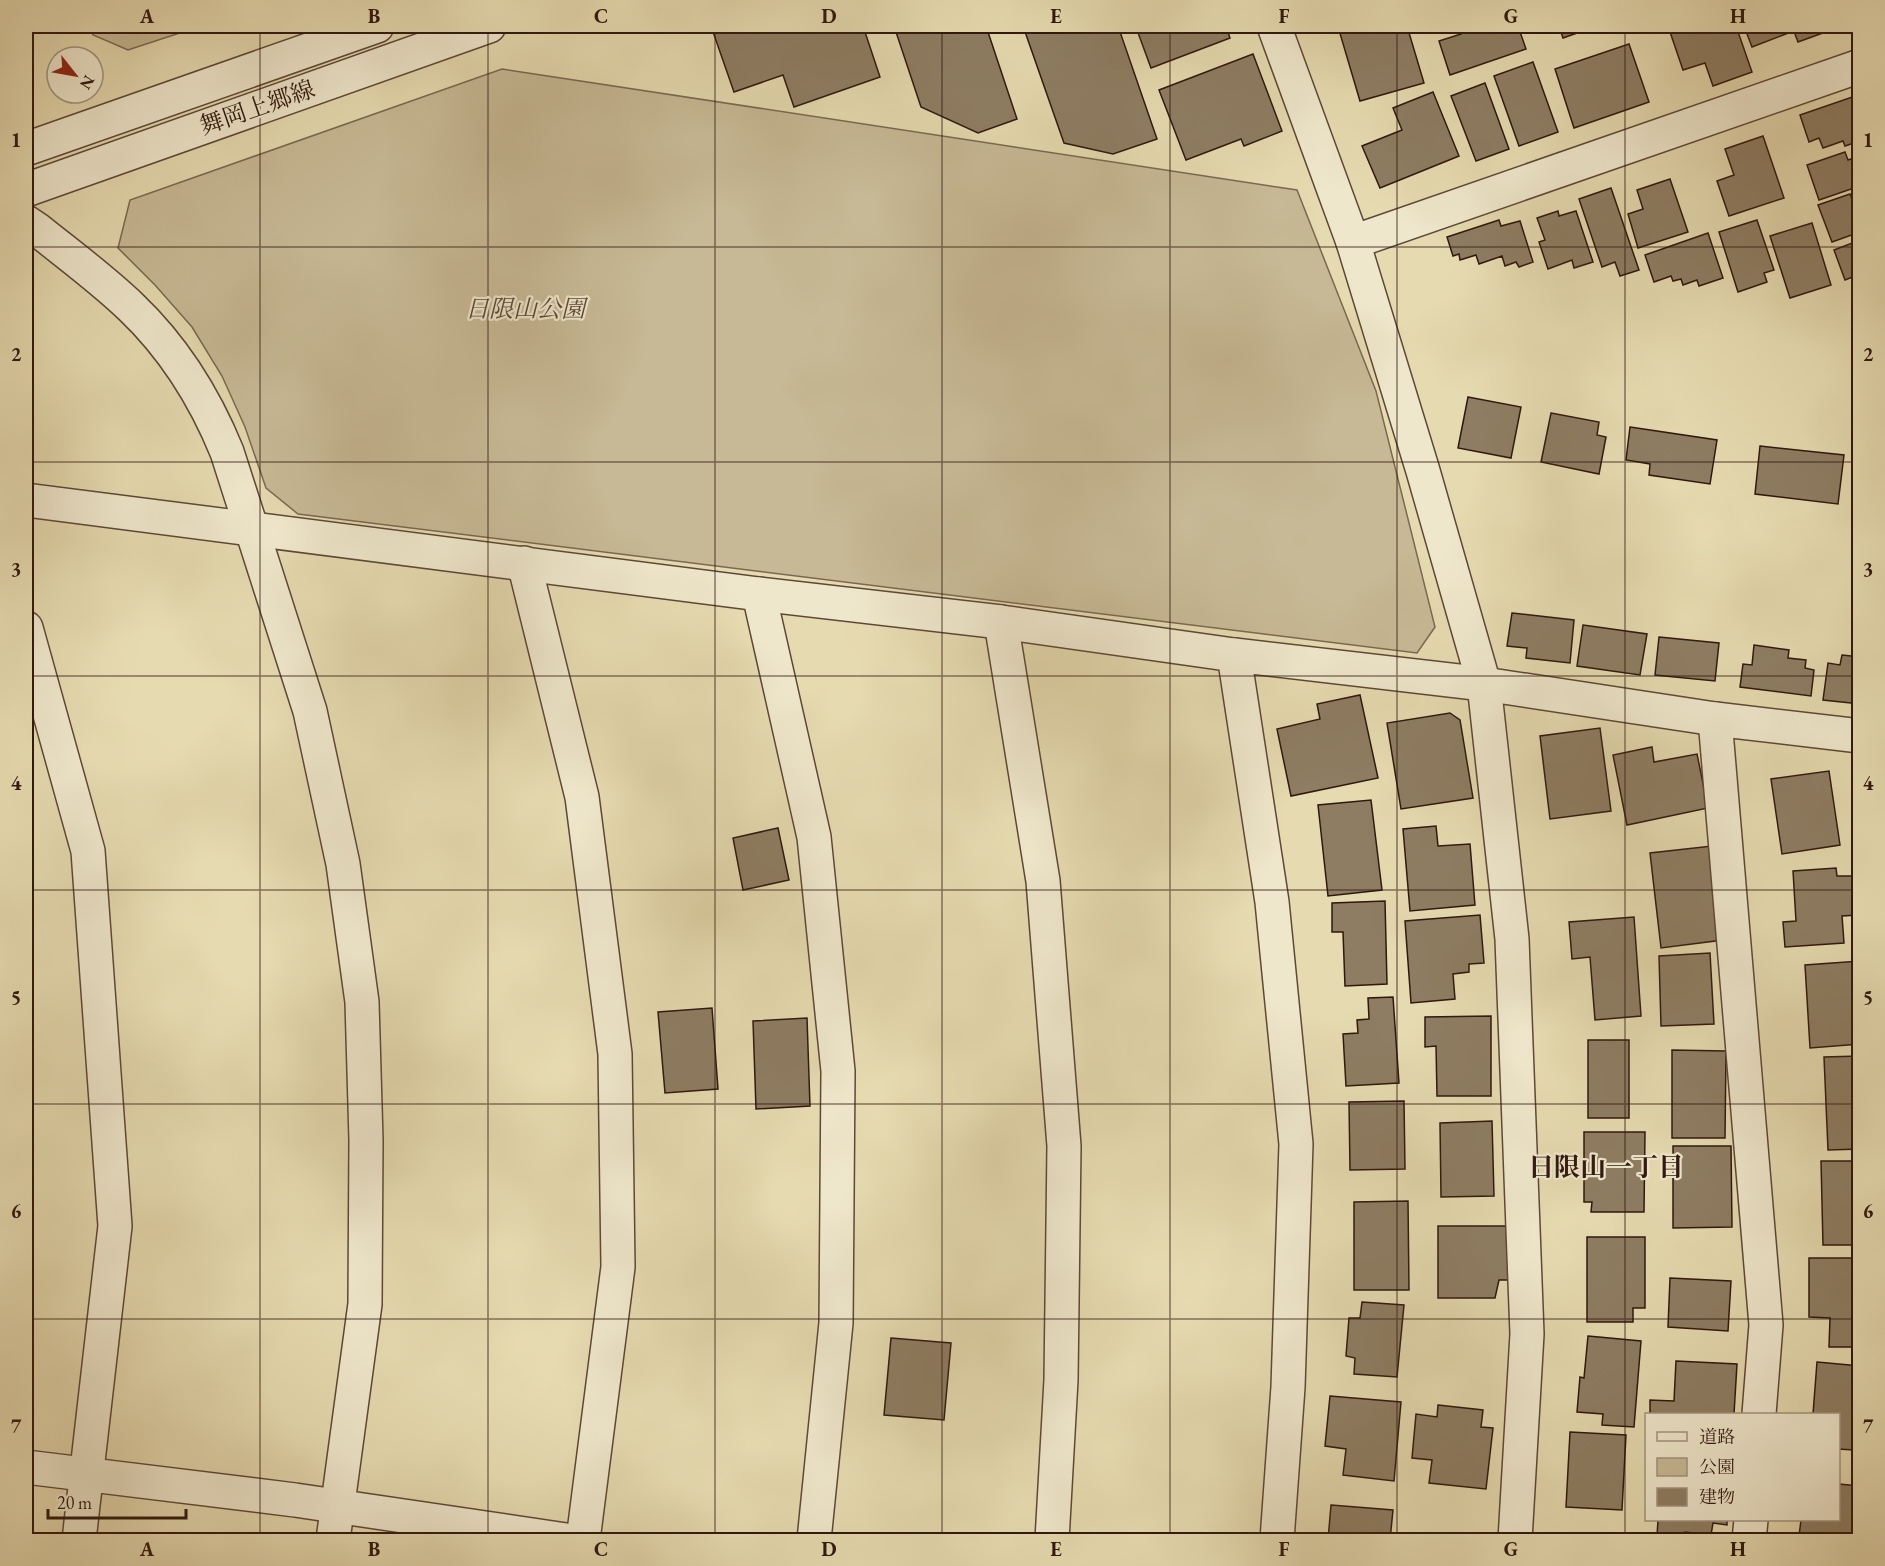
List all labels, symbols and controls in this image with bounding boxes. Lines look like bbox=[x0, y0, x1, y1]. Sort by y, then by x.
text: A bbox=[139, 3, 155, 29]
text: B bbox=[368, 3, 380, 29]
text: C bbox=[594, 3, 608, 29]
text: D bbox=[821, 3, 837, 29]
text: E bbox=[1050, 3, 1062, 29]
text: F bbox=[1279, 3, 1290, 29]
text: G bbox=[1504, 3, 1518, 29]
text: H bbox=[1730, 3, 1746, 29]
north arrow bbox=[45, 45, 105, 105]
text: N bbox=[75, 72, 100, 93]
street label: 舞岡上郷線 bbox=[195, 73, 319, 141]
text: 1 bbox=[11, 127, 21, 153]
text: 1 bbox=[1863, 127, 1873, 153]
park label: 日限山公園 bbox=[465, 293, 589, 324]
text: 2 bbox=[11, 341, 22, 367]
text: 2 bbox=[1863, 341, 1874, 367]
text: 3 bbox=[11, 556, 21, 582]
text: 3 bbox=[1863, 556, 1873, 582]
text: 4 bbox=[11, 770, 22, 796]
text: 4 bbox=[1863, 770, 1874, 796]
text: 5 bbox=[11, 984, 21, 1010]
text: 5 bbox=[1863, 984, 1873, 1010]
district label: 日限山一丁目 bbox=[1528, 1150, 1684, 1184]
text: 6 bbox=[11, 1198, 22, 1224]
text: 6 bbox=[1863, 1198, 1874, 1224]
text: 7 bbox=[11, 1413, 22, 1439]
legend bbox=[1645, 1413, 1840, 1521]
text: 7 bbox=[1863, 1413, 1874, 1439]
text: 道路 bbox=[1699, 1425, 1735, 1448]
text: 公園 bbox=[1699, 1455, 1735, 1478]
scale bar bbox=[48, 1482, 186, 1520]
text: 建物 bbox=[1699, 1485, 1735, 1508]
text: 20 m bbox=[57, 1491, 92, 1514]
text: A bbox=[139, 1536, 155, 1562]
text: B bbox=[368, 1536, 380, 1562]
text: C bbox=[594, 1536, 608, 1562]
text: D bbox=[821, 1536, 837, 1562]
text: E bbox=[1050, 1536, 1062, 1562]
text: F bbox=[1279, 1536, 1290, 1562]
text: G bbox=[1504, 1536, 1518, 1562]
text: H bbox=[1730, 1536, 1746, 1562]

